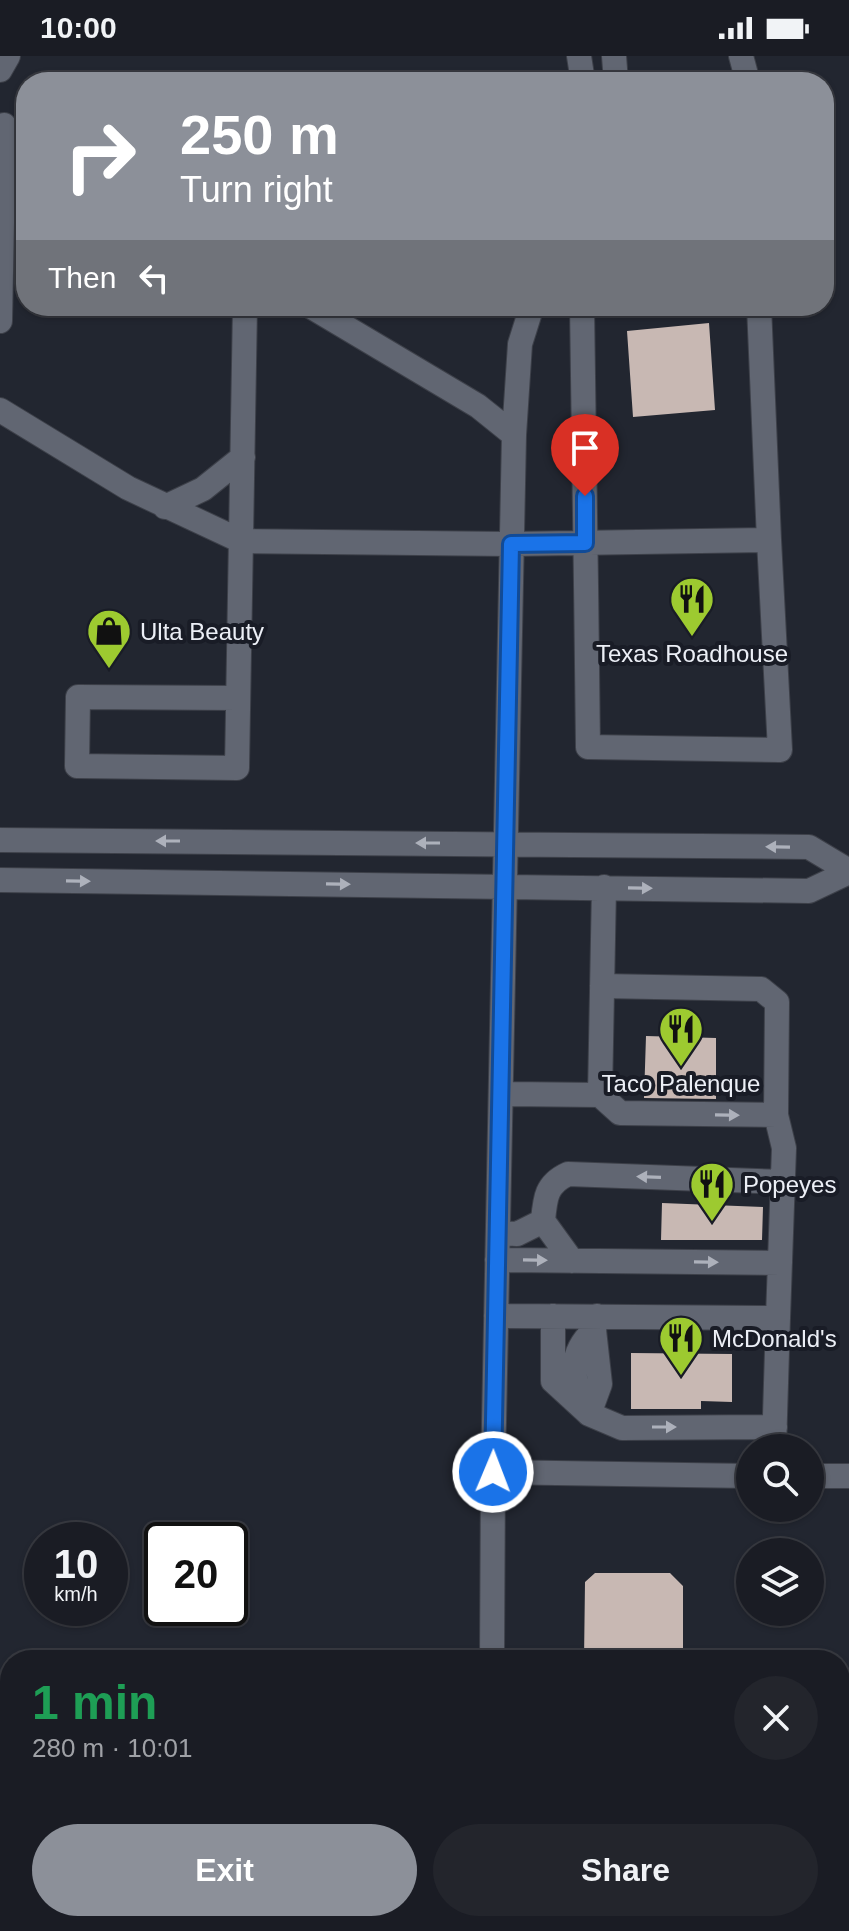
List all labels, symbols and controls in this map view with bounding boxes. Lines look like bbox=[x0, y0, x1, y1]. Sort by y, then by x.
text: 10:00 bbox=[40, 11, 117, 44]
text: 250 m bbox=[180, 103, 339, 166]
icon: right bbox=[48, 104, 152, 208]
text: Turn right bbox=[180, 169, 333, 210]
icon: left bbox=[132, 256, 176, 300]
text: Then bbox=[48, 261, 116, 294]
pin bbox=[551, 414, 619, 496]
icon: arrive bbox=[563, 426, 607, 470]
restaurant icon: Texas Roadhouse bbox=[668, 575, 716, 638]
shop icon: Ulta Beauty bbox=[85, 607, 133, 670]
place label: Ulta Beauty bbox=[140, 618, 264, 645]
place label: Texas Roadhouse bbox=[596, 640, 788, 667]
one-way arrow bbox=[155, 835, 180, 847]
one-way arrow bbox=[415, 837, 440, 849]
one-way arrow bbox=[765, 841, 790, 853]
one-way arrow bbox=[66, 874, 91, 887]
one-way arrow bbox=[326, 878, 351, 890]
one-way arrow bbox=[628, 882, 653, 894]
restaurant icon: Taco Palenque bbox=[657, 1005, 705, 1068]
place label: Taco Palenque bbox=[602, 1070, 760, 1097]
one-way arrow bbox=[715, 1108, 740, 1121]
restaurant icon: Popeyes bbox=[688, 1160, 736, 1223]
one-way arrow bbox=[636, 1171, 661, 1184]
place label: Popeyes bbox=[743, 1171, 836, 1198]
one-way arrow bbox=[523, 1254, 548, 1266]
one-way arrow bbox=[694, 1256, 719, 1269]
restaurant icon: McDonald's bbox=[657, 1314, 705, 1377]
place label: McDonald's bbox=[712, 1325, 837, 1352]
one-way arrow bbox=[652, 1421, 677, 1434]
position arrow bbox=[451, 1430, 535, 1514]
map controls bbox=[736, 1434, 824, 1626]
button: search bbox=[736, 1434, 824, 1522]
speed limit sign: 20 bbox=[144, 1522, 248, 1626]
button: layers bbox=[736, 1538, 824, 1626]
text: 10 bbox=[54, 1542, 98, 1586]
text: km/h bbox=[54, 1583, 98, 1605]
text: 1 min bbox=[32, 1676, 157, 1729]
button: close bbox=[734, 1676, 818, 1760]
text: 280 m · 10:01 bbox=[32, 1733, 192, 1763]
button: Exit bbox=[32, 1824, 417, 1916]
button: Share bbox=[433, 1824, 818, 1916]

